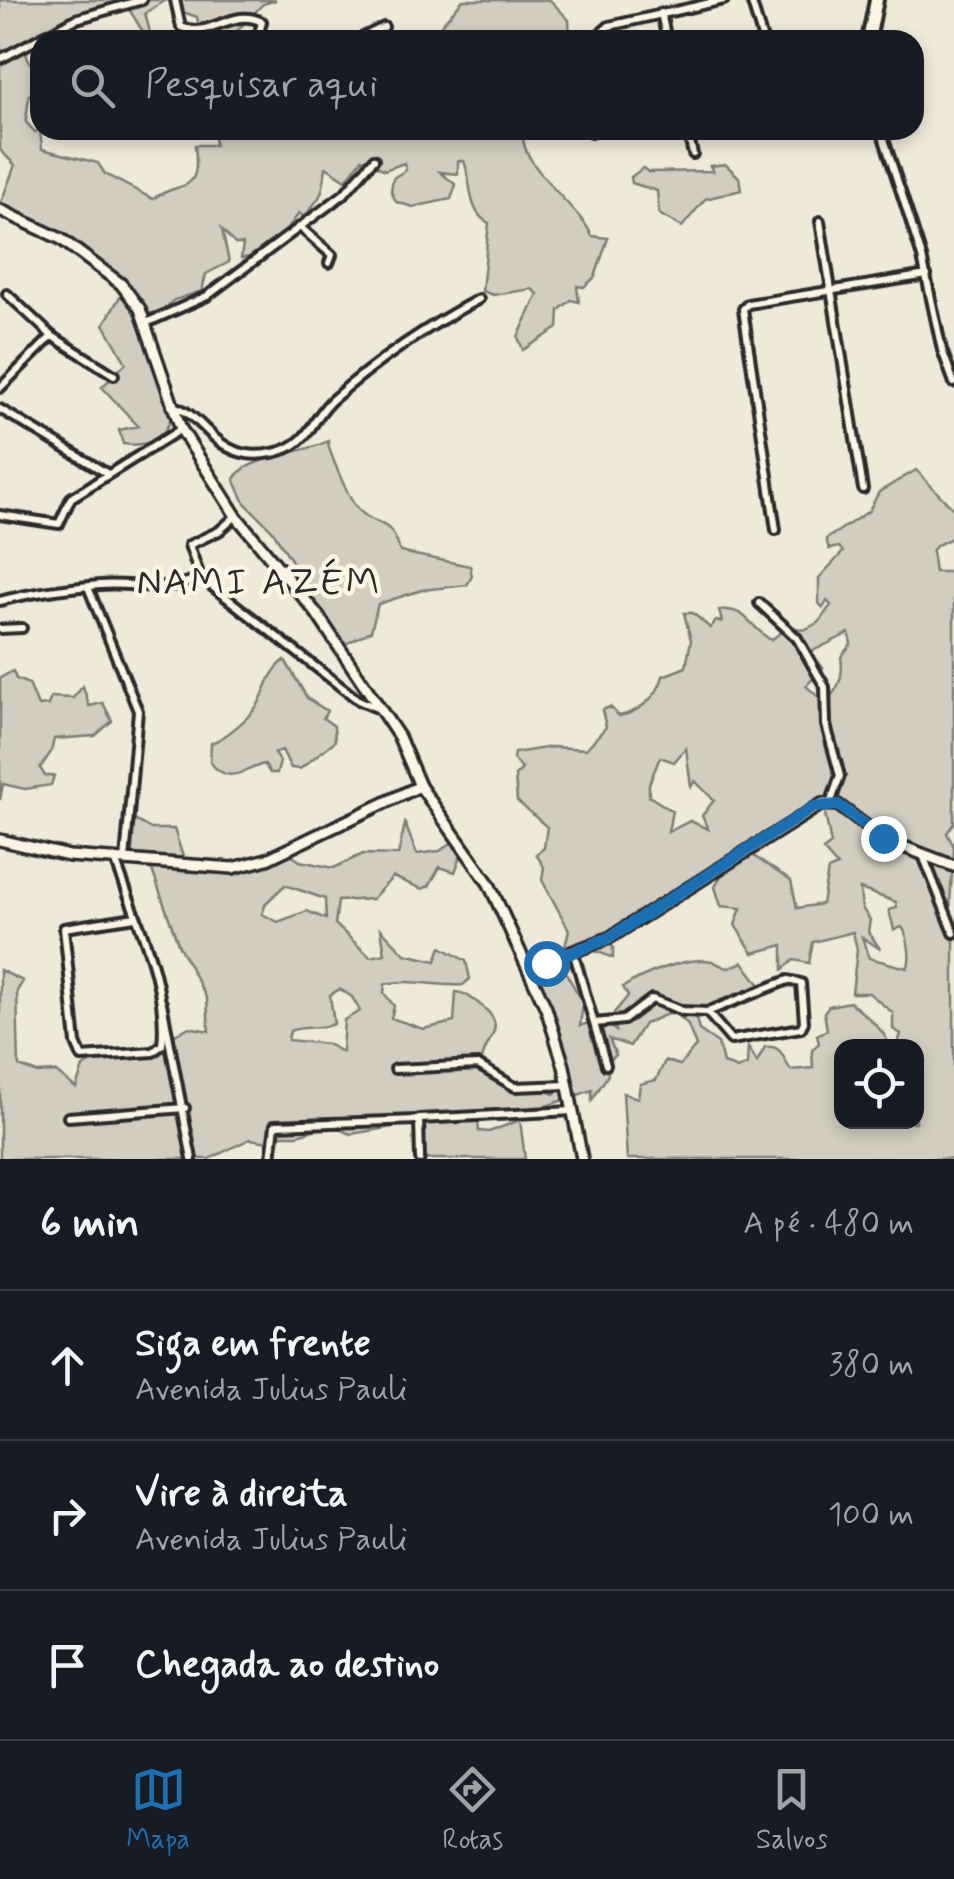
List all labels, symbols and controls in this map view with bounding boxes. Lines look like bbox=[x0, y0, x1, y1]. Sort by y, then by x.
search box bbox=[30, 30, 924, 140]
icon: search bbox=[65, 58, 120, 113]
text: Pesquisar aqui bbox=[145, 61, 378, 110]
district label: NAMI AZÉM bbox=[137, 558, 382, 608]
route end bbox=[861, 816, 907, 862]
route start bbox=[524, 941, 570, 987]
map controls bbox=[834, 1039, 924, 1129]
button: locate bbox=[834, 1039, 924, 1129]
text: 6 min bbox=[40, 1197, 139, 1252]
text: A pé · 480 m bbox=[743, 1203, 914, 1245]
text: Siga em frente bbox=[135, 1320, 371, 1369]
icon: ahead bbox=[40, 1338, 95, 1393]
text: 380 m bbox=[829, 1344, 914, 1386]
text: Avenida Julius Pauli bbox=[135, 1369, 407, 1411]
text: Vire à direita bbox=[135, 1470, 348, 1519]
icon: right bbox=[40, 1488, 95, 1543]
text: 100 m bbox=[828, 1494, 914, 1536]
text: Avenida Julius Pauli bbox=[135, 1519, 407, 1561]
icon: arrive bbox=[40, 1638, 95, 1693]
text: Chegada ao destino bbox=[135, 1641, 439, 1690]
tab: Mapa bbox=[126, 1762, 190, 1859]
tab: Rotas bbox=[442, 1762, 503, 1859]
tab: Salvos bbox=[756, 1762, 828, 1859]

